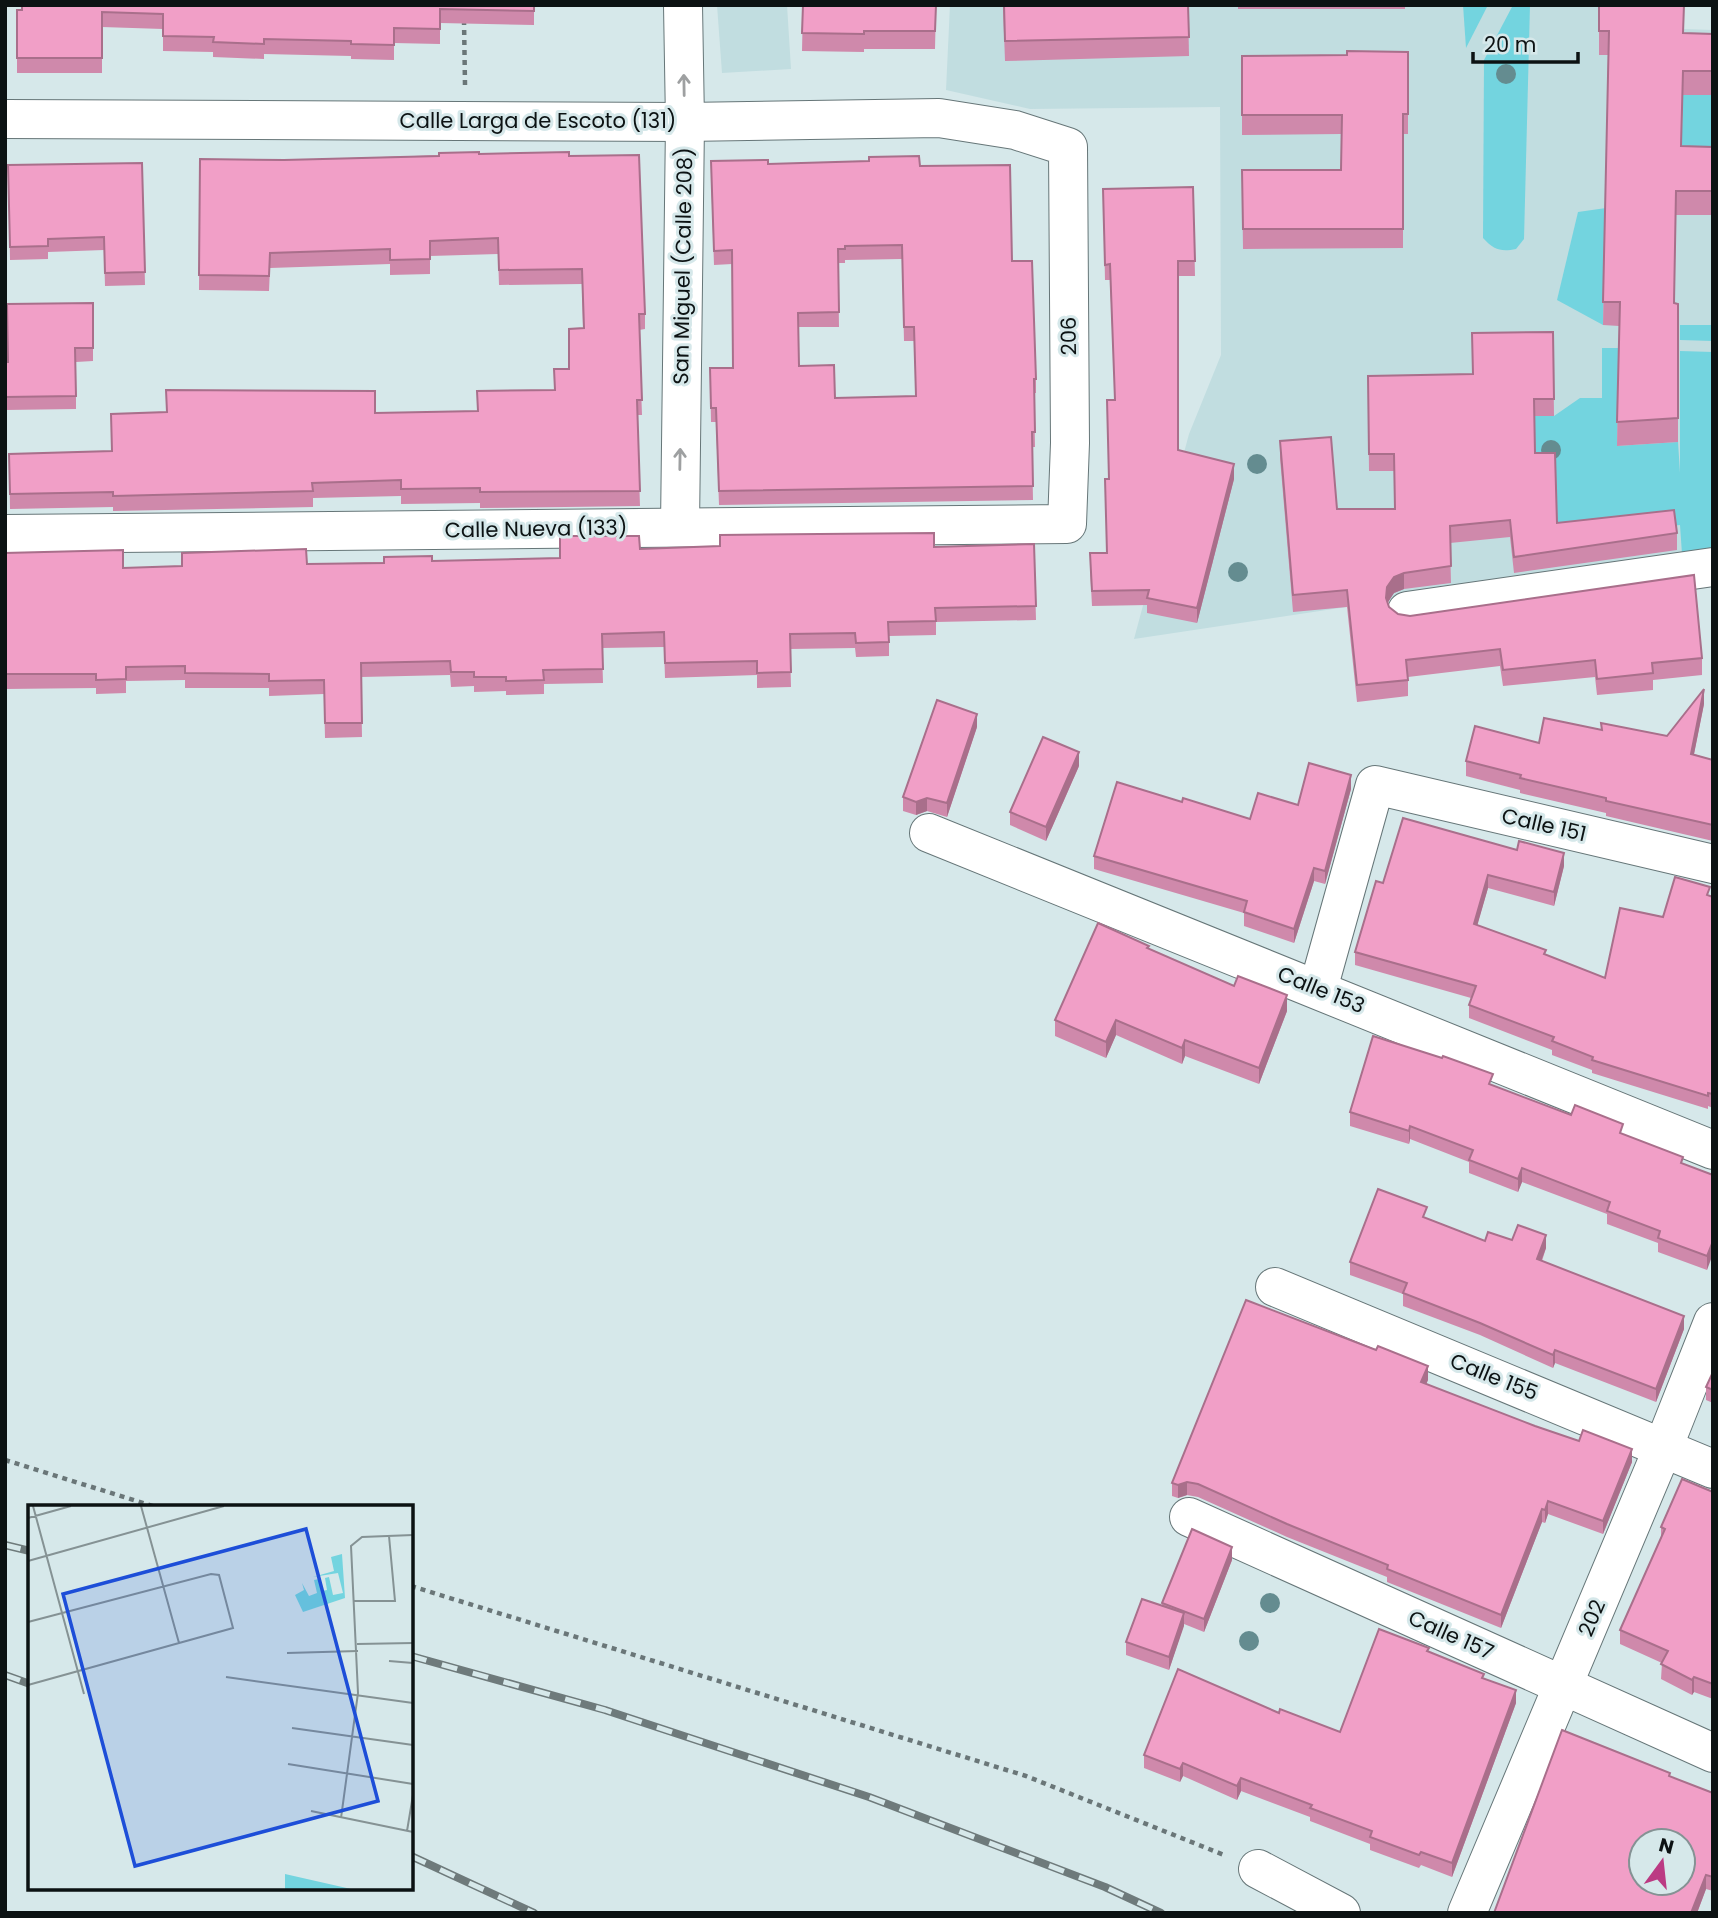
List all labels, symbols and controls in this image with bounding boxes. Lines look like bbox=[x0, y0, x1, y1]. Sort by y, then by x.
scale bar bbox=[1473, 21, 1578, 65]
text: 20 m bbox=[1484, 30, 1537, 59]
one-way arrow bbox=[677, 73, 691, 96]
street label: Calle Larga de Escoto (131) bbox=[400, 106, 676, 135]
street label: San Miguel (Calle 208) bbox=[666, 147, 699, 385]
street label: 206 bbox=[1054, 316, 1083, 356]
one-way arrow bbox=[674, 448, 687, 471]
street label: Calle Nueva (133) bbox=[444, 512, 628, 545]
street label: Calle 151 bbox=[1499, 801, 1589, 848]
street label: Calle 153 bbox=[1273, 959, 1369, 1020]
street label: Calle 155 bbox=[1446, 1346, 1542, 1407]
inset map bbox=[28, 1505, 413, 1890]
street label: 202 bbox=[1571, 1595, 1612, 1641]
street label: Calle 157 bbox=[1404, 1603, 1499, 1666]
north arrow bbox=[1627, 1827, 1697, 1897]
text: N bbox=[1656, 1831, 1677, 1861]

